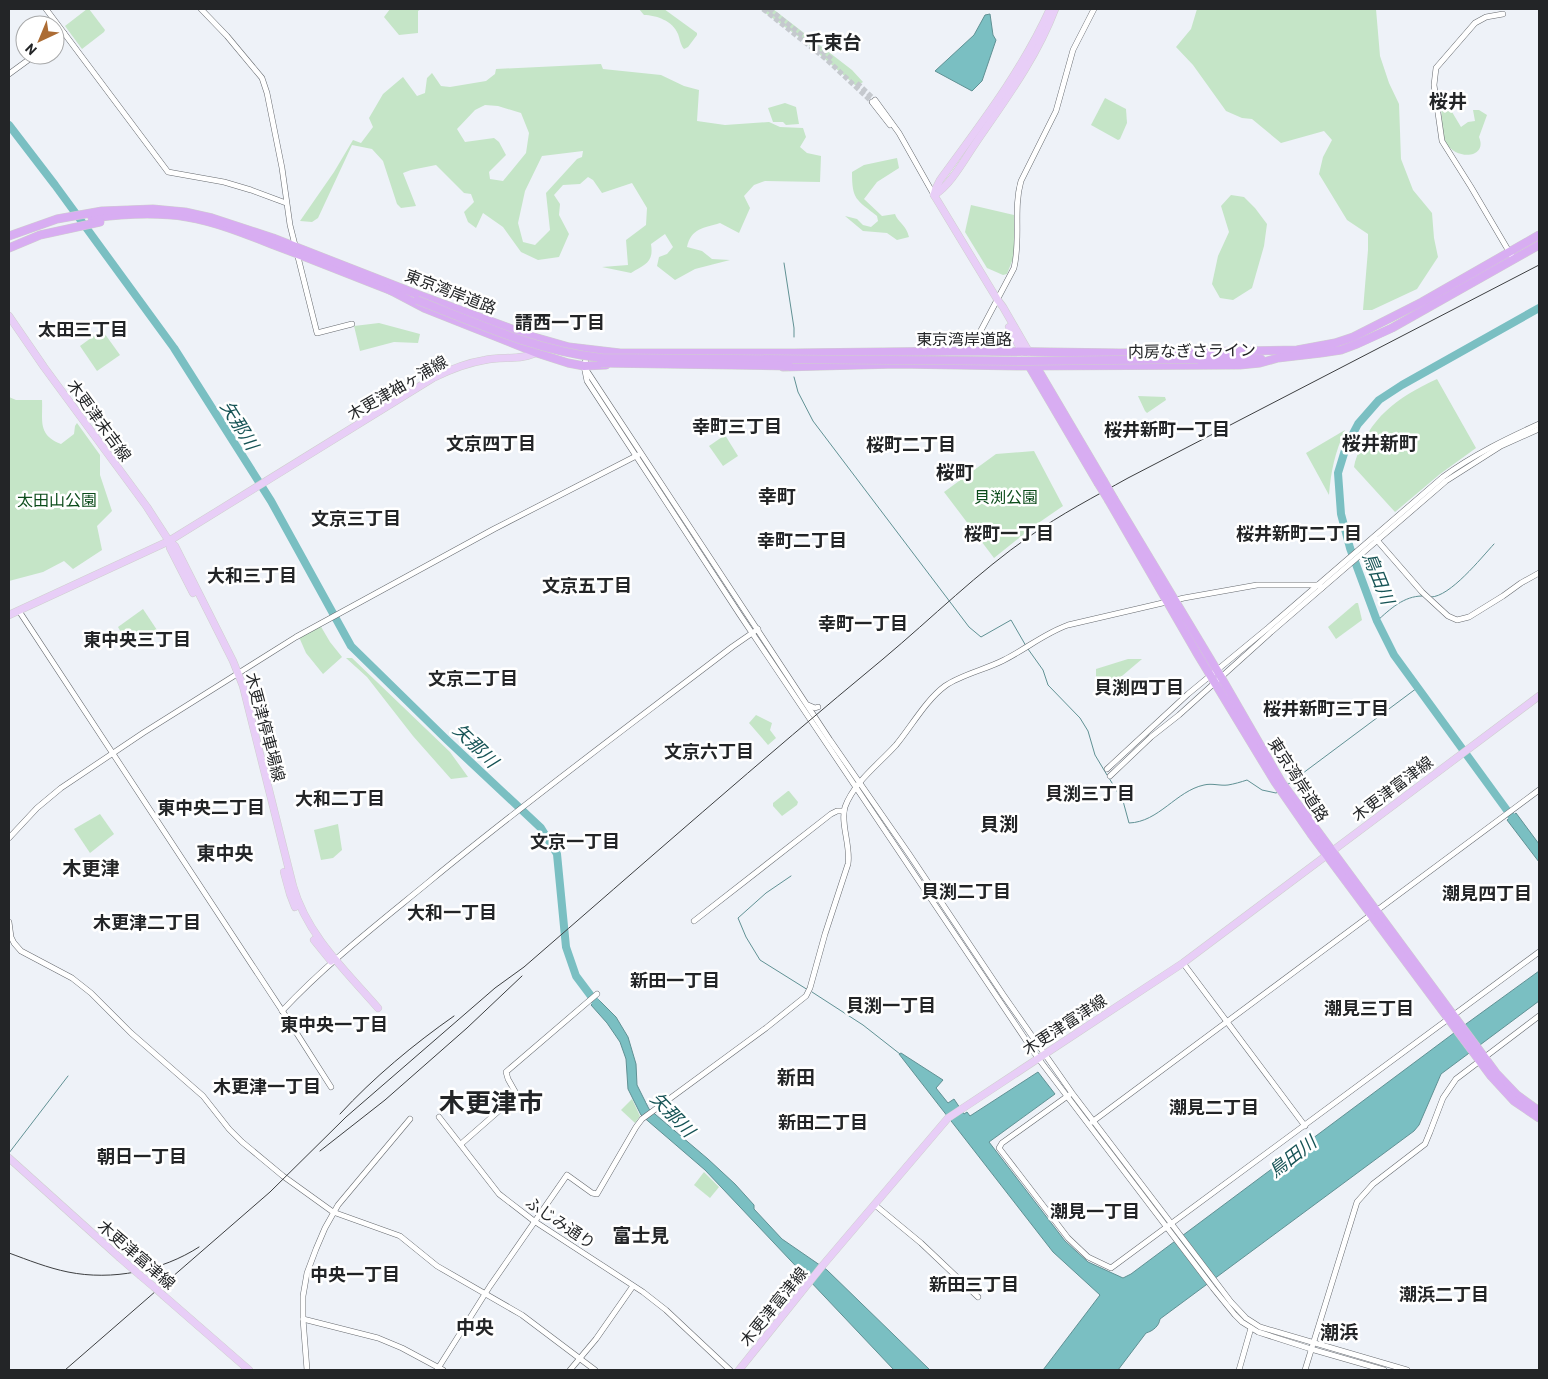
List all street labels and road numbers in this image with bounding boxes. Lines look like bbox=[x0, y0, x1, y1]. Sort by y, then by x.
street label: 東京湾岸道路 bbox=[403, 265, 499, 317]
street label: 東京湾岸道路 bbox=[916, 329, 1012, 348]
street label: 内房なぎさライン bbox=[1128, 339, 1256, 361]
street label: 木更津袖ヶ浦線 bbox=[344, 351, 450, 423]
street label: 木更津末吉線 bbox=[64, 376, 136, 464]
street label: 木更津停車場線 bbox=[242, 670, 290, 784]
street label: 東京湾岸道路 bbox=[1265, 734, 1333, 824]
street label: 木更津富津線 bbox=[1348, 752, 1436, 824]
street label: 木更津富津線 bbox=[1019, 990, 1109, 1058]
street label: ふじみ通り bbox=[523, 1192, 599, 1252]
street label: 木更津富津線 bbox=[95, 1215, 179, 1293]
street label: 木更津富津線 bbox=[735, 1263, 811, 1349]

